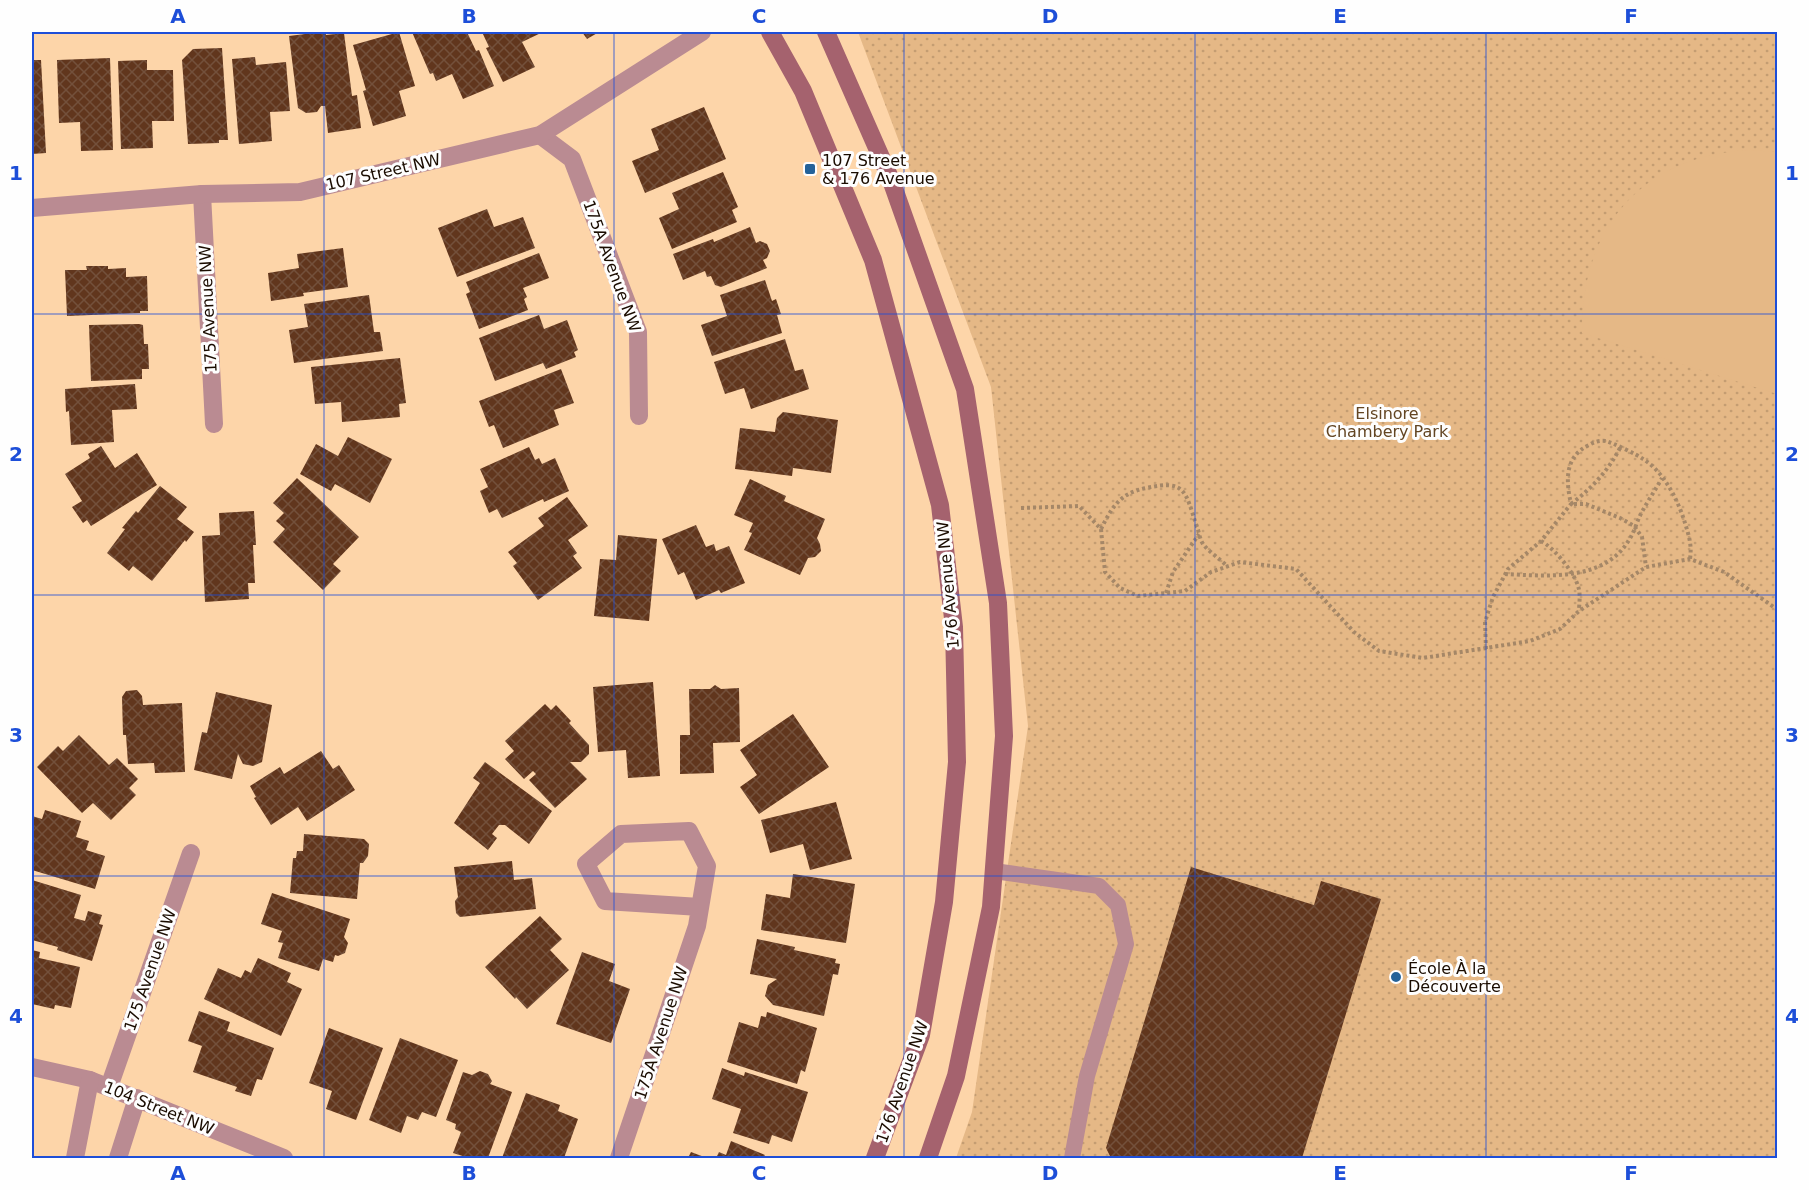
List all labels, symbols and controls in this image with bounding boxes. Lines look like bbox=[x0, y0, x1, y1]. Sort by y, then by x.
text: A bbox=[170, 4, 186, 28]
text: B bbox=[461, 4, 477, 28]
text: C bbox=[752, 4, 766, 28]
text: D bbox=[1042, 4, 1058, 28]
text: E bbox=[1333, 4, 1347, 28]
text: F bbox=[1624, 4, 1638, 28]
street label: 107 Street NW bbox=[324, 150, 442, 194]
place label: 107 Street & 176 Avenue bbox=[822, 151, 935, 188]
text: 1 bbox=[9, 161, 23, 185]
text: 1 bbox=[1785, 161, 1799, 185]
marker: 107 Street & 176 Avenue bbox=[803, 162, 817, 176]
street label: 175A Avenue NW bbox=[579, 197, 645, 335]
street label: 175 Avenue NW bbox=[195, 244, 221, 373]
park label: Elsinore Chambery Park bbox=[1326, 404, 1449, 441]
text: 2 bbox=[9, 442, 23, 466]
text: 2 bbox=[1785, 442, 1799, 466]
street label: 176 Avenue NW bbox=[933, 520, 963, 650]
text: 3 bbox=[9, 723, 23, 747]
text: 3 bbox=[1785, 723, 1799, 747]
street label: 175 Avenue NW bbox=[120, 906, 180, 1034]
place label: École À la Découverte bbox=[1408, 959, 1501, 996]
street label: 175A Avenue NW bbox=[631, 964, 692, 1102]
marker: École À la Découverte bbox=[1389, 970, 1403, 984]
text: 4 bbox=[9, 1004, 23, 1028]
text: 4 bbox=[1785, 1004, 1799, 1028]
street label: 176 Avenue NW bbox=[872, 1018, 932, 1146]
street label: 104 Street NW bbox=[101, 1077, 217, 1139]
text: A bbox=[170, 1161, 186, 1185]
text: B bbox=[461, 1161, 477, 1185]
text: C bbox=[752, 1161, 766, 1185]
text: D bbox=[1042, 1161, 1058, 1185]
text: E bbox=[1333, 1161, 1347, 1185]
text: F bbox=[1624, 1161, 1638, 1185]

